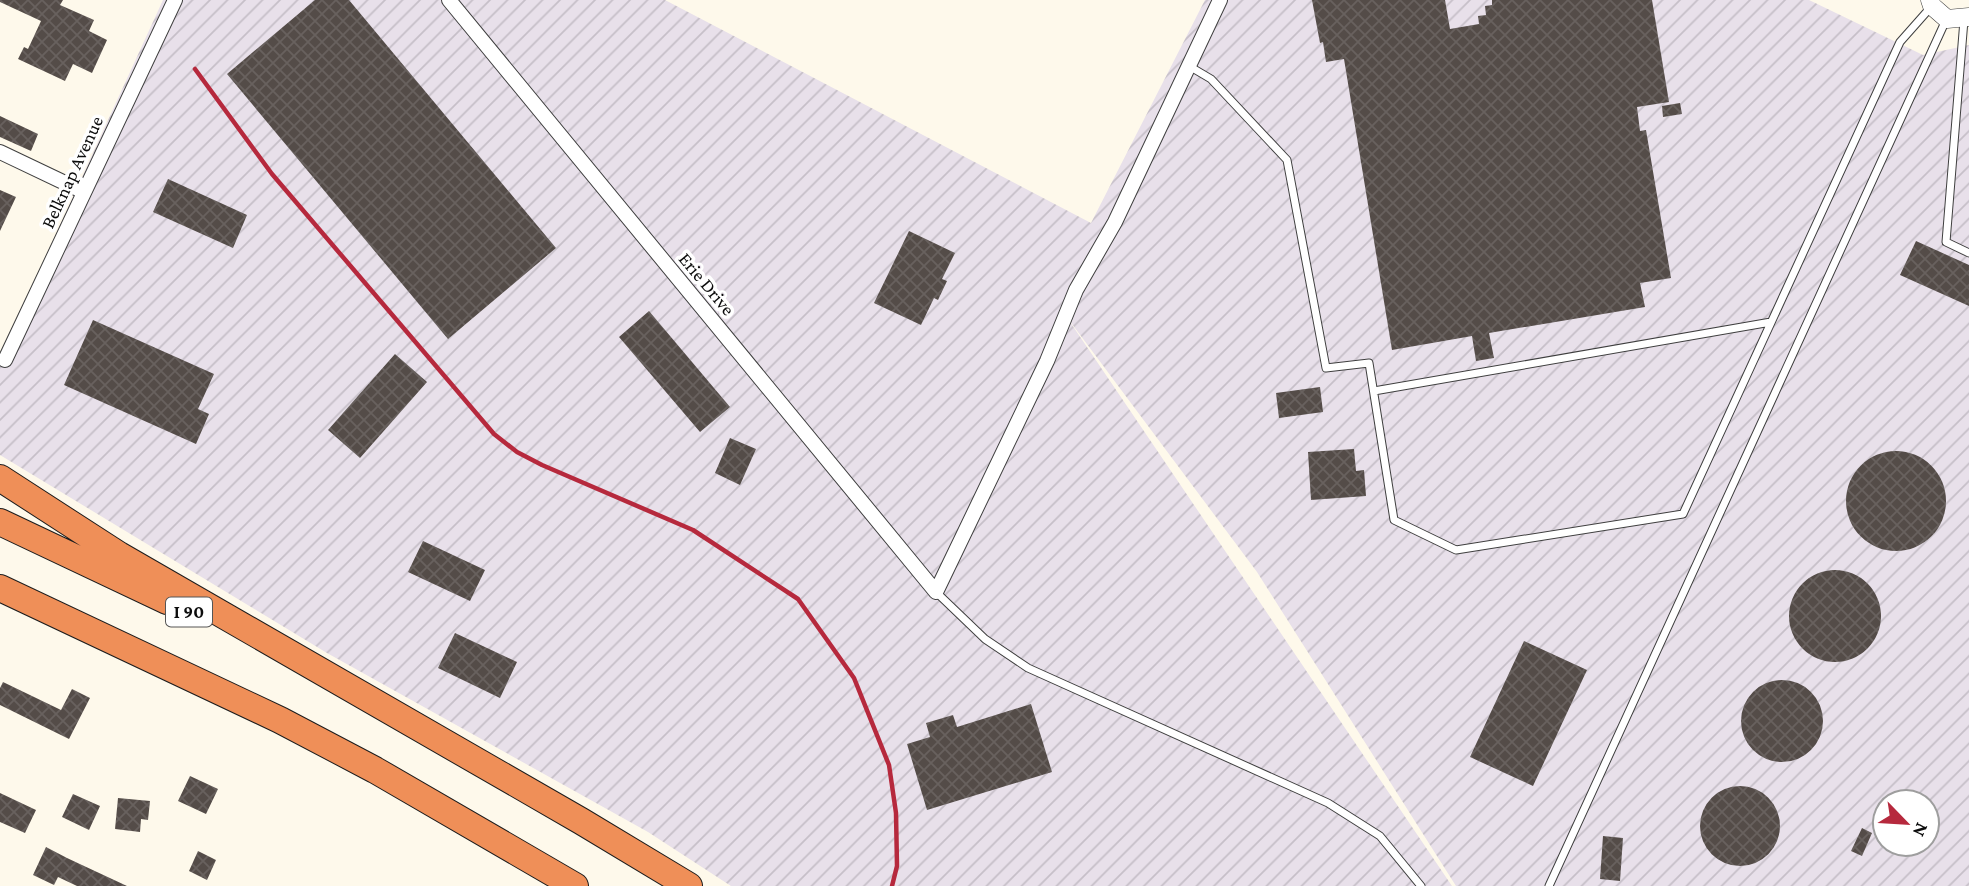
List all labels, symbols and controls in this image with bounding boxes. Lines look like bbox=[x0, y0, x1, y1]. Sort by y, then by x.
street label: Belknap Avenue bbox=[37, 113, 107, 231]
street label: Erie Drive bbox=[675, 248, 739, 320]
road number: I 90 bbox=[166, 598, 212, 626]
north arrow bbox=[1871, 788, 1941, 858]
text: N bbox=[1909, 820, 1933, 840]

